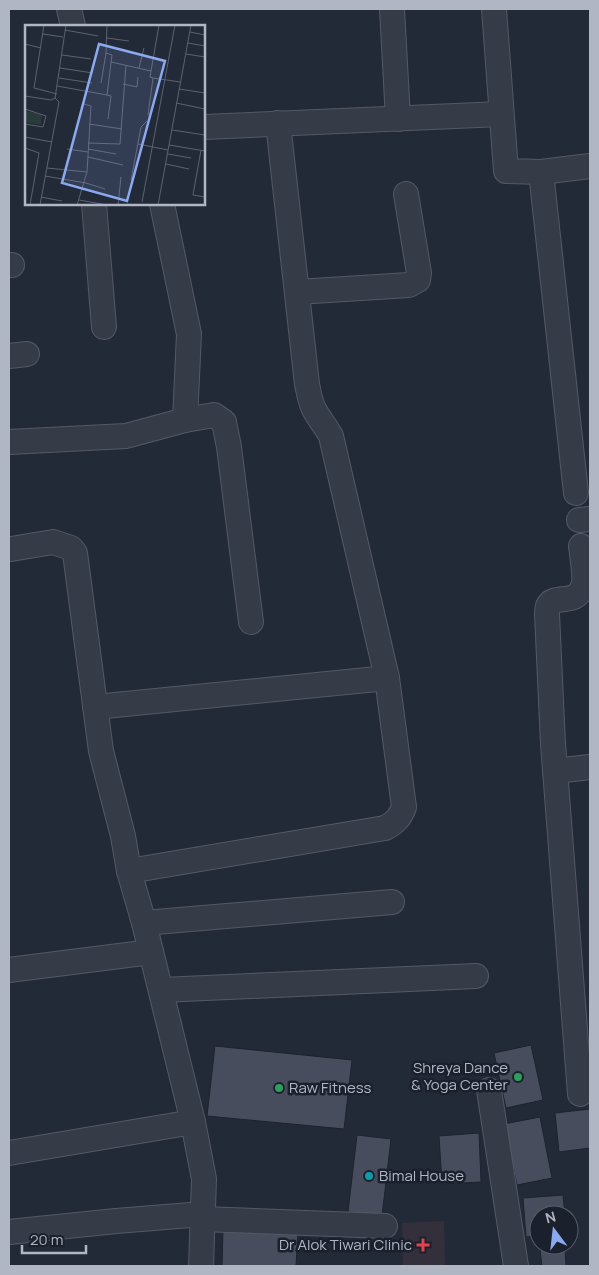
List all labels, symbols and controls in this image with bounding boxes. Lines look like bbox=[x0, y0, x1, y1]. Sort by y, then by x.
inset map bbox=[25, 25, 205, 205]
place label: Shreya Dance & Yoga Center bbox=[411, 1057, 509, 1095]
marker: Shreya Dance & Yoga Center bbox=[512, 1071, 524, 1083]
place label: Raw Fitness bbox=[289, 1077, 372, 1098]
marker: Raw Fitness bbox=[273, 1082, 285, 1094]
place label: Bimal House bbox=[379, 1165, 464, 1186]
marker: Bimal House bbox=[363, 1170, 375, 1182]
north arrow bbox=[529, 1205, 579, 1255]
text: N bbox=[543, 1206, 558, 1227]
scale bar bbox=[22, 1222, 86, 1254]
text: 20 m bbox=[30, 1229, 63, 1250]
place label: Dr Alok Tiwari Clinic bbox=[279, 1234, 412, 1255]
marker: Dr Alok Tiwari Clinic bbox=[416, 1238, 430, 1252]

